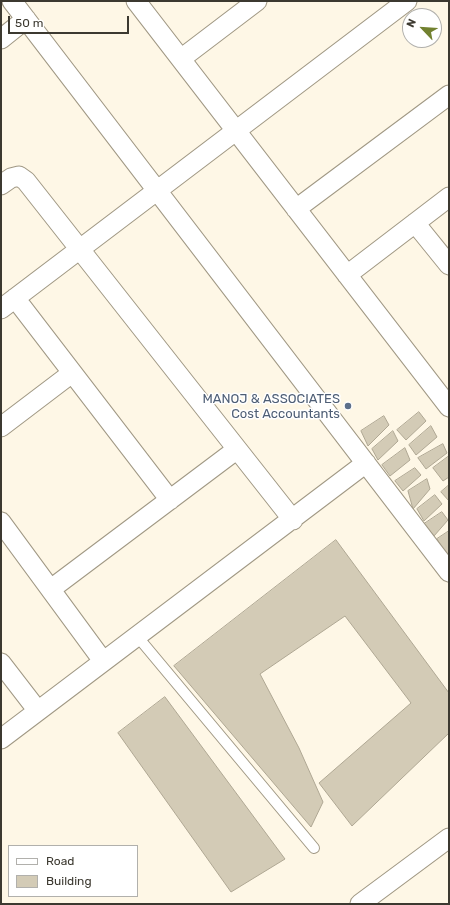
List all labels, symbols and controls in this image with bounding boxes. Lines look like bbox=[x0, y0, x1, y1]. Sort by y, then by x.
scale bar bbox=[10, 8, 131, 34]
north arrow bbox=[402, 8, 442, 48]
text: 50 m bbox=[15, 16, 43, 30]
text: N bbox=[404, 17, 419, 29]
place label: MANOJ & ASSOCIATES Cost Accountants bbox=[202, 391, 340, 422]
marker: MANOJ & ASSOCIATES Cost Accountants bbox=[343, 401, 353, 411]
legend bbox=[8, 845, 138, 897]
text: Road bbox=[46, 854, 74, 868]
text: Building bbox=[46, 874, 92, 888]

